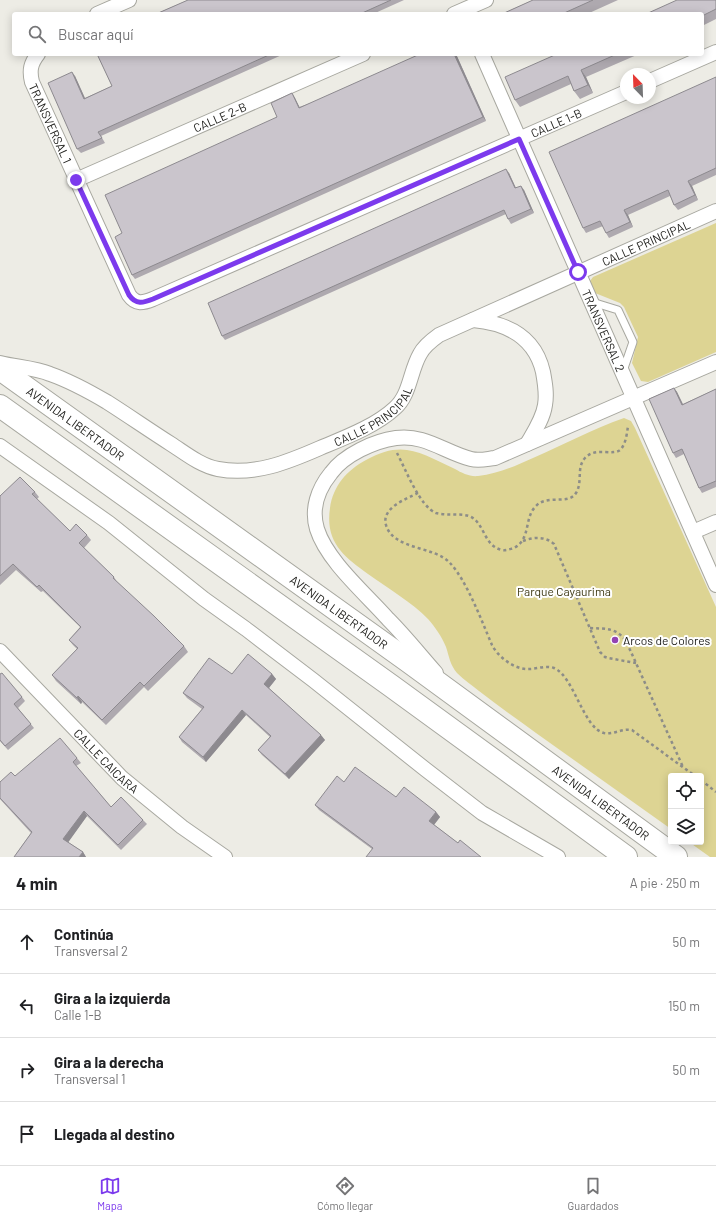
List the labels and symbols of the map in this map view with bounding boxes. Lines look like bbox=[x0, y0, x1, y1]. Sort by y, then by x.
north arrow bbox=[620, 68, 656, 104]
street label: TRANSVERSAL 1 bbox=[26, 81, 75, 165]
street label: CALLE 2-B bbox=[191, 99, 248, 135]
street label: CALLE 1-B bbox=[528, 105, 584, 140]
route end bbox=[67, 171, 85, 189]
street label: CALLE PRINCIPAL bbox=[600, 217, 692, 268]
route start bbox=[569, 263, 587, 281]
street label: TRANSVERSAL 2 bbox=[580, 287, 628, 374]
street label: AVENIDA LIBERTADOR bbox=[24, 383, 127, 463]
street label: CALLE PRINCIPAL bbox=[332, 384, 415, 449]
street label: AVENIDA LIBERTADOR bbox=[288, 572, 391, 651]
park label: Parque Cayaurima bbox=[517, 584, 611, 598]
place label: Arcos de Colores bbox=[623, 633, 711, 647]
marker: Arcos de Colores bbox=[610, 635, 620, 645]
street label: CALLE CAICARA bbox=[71, 726, 142, 796]
street label: AVENIDA LIBERTADOR bbox=[550, 762, 652, 842]

